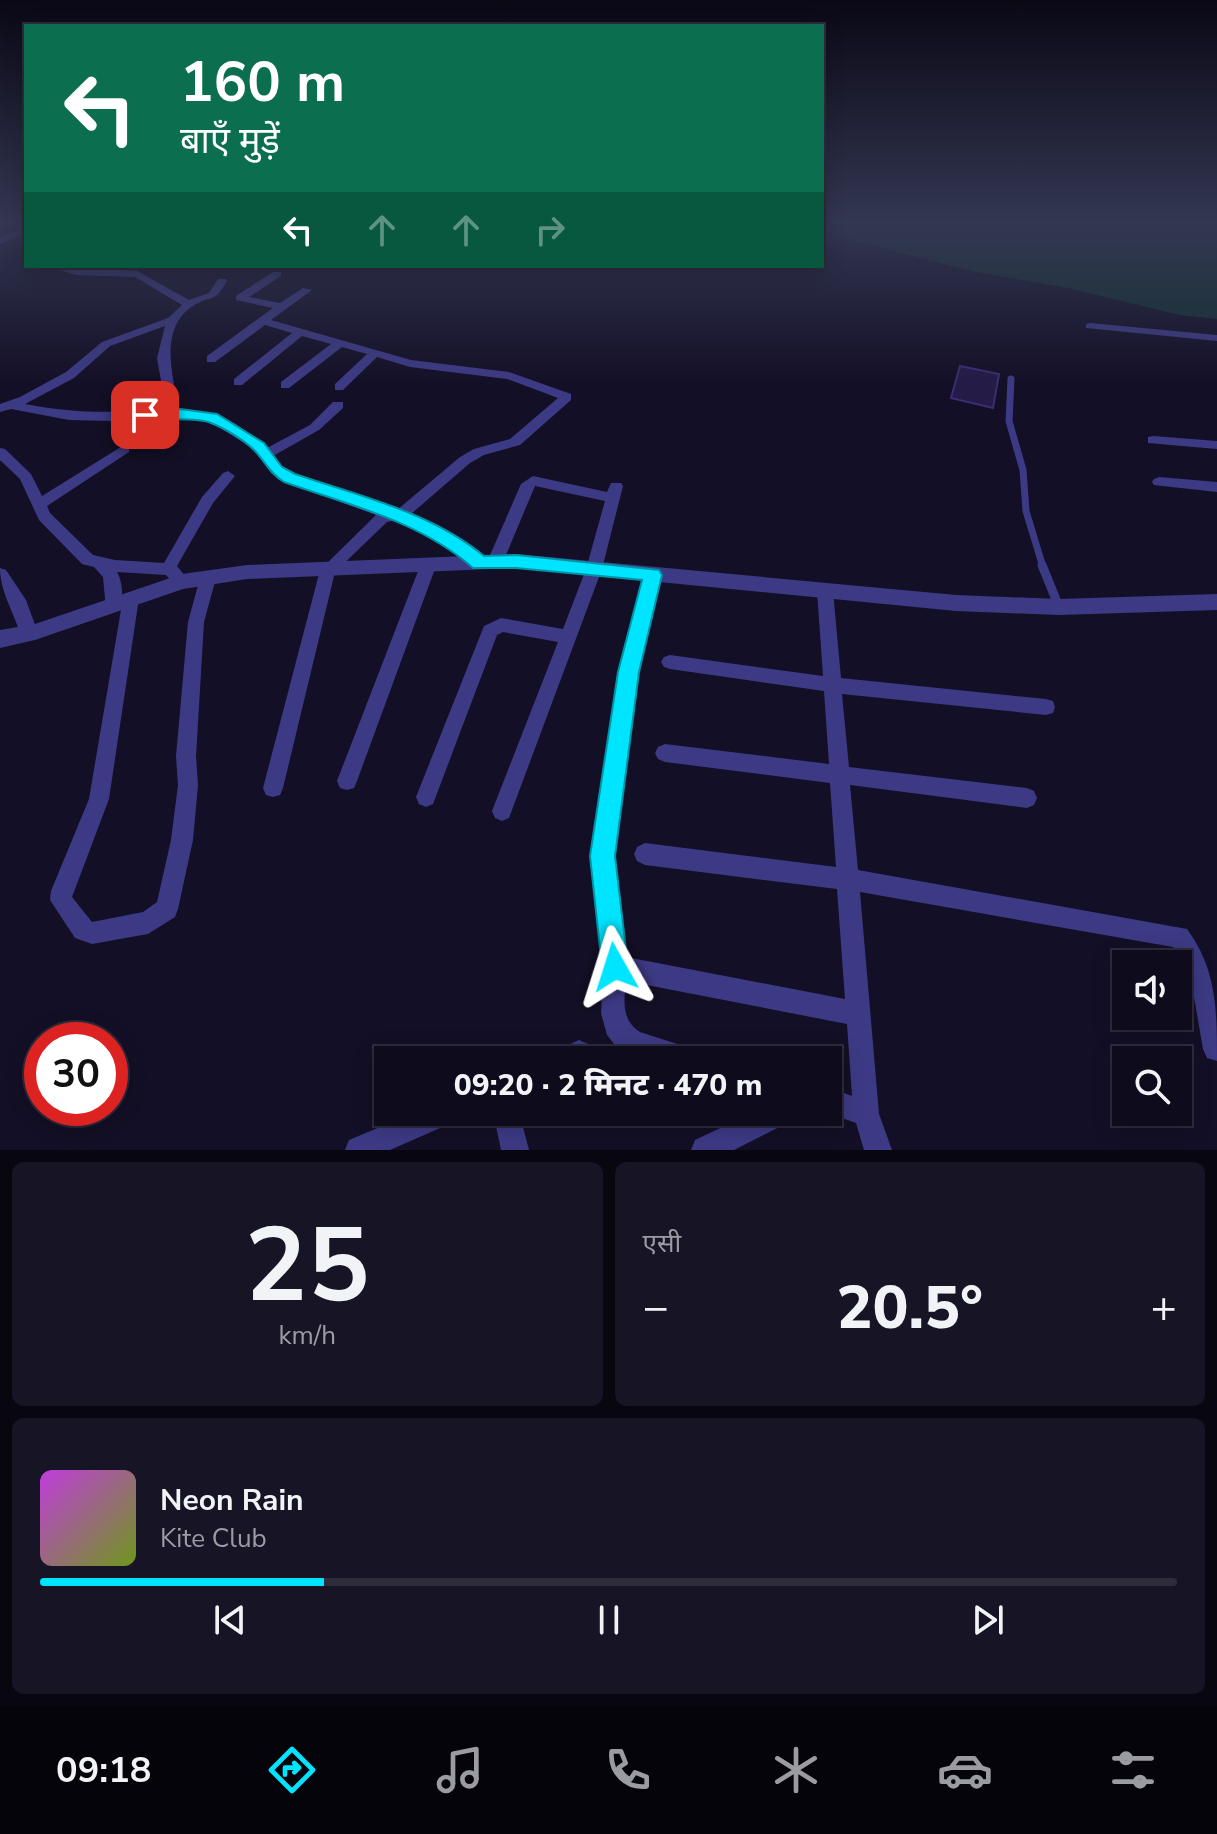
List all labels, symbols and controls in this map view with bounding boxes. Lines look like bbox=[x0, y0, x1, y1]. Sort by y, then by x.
text: 160 m bbox=[180, 44, 345, 121]
icon: left bbox=[48, 56, 152, 160]
text: बाएँ मुड़ें bbox=[180, 117, 280, 166]
icon: left bbox=[276, 208, 320, 252]
icon: ahead bbox=[360, 208, 404, 252]
icon: ahead bbox=[444, 208, 488, 252]
icon: right bbox=[528, 208, 572, 252]
pin bbox=[111, 381, 179, 449]
icon: arrive bbox=[123, 393, 167, 437]
position arrow bbox=[573, 925, 657, 1009]
map controls bbox=[1112, 950, 1192, 1126]
button: sound bbox=[1112, 950, 1192, 1030]
speed limit sign: 30 bbox=[24, 1022, 128, 1126]
button: search bbox=[1112, 1046, 1192, 1126]
text: 09:20 · 2 मिनट · 470 m bbox=[454, 1065, 762, 1106]
text: 25 bbox=[245, 1195, 370, 1337]
text: एसी bbox=[643, 1226, 681, 1261]
text: 20.5° bbox=[836, 1267, 983, 1349]
text: − bbox=[643, 1278, 669, 1338]
text: + bbox=[1151, 1278, 1177, 1338]
text: km/h bbox=[279, 1318, 336, 1353]
text: Neon Rain bbox=[160, 1480, 304, 1521]
text: Kite Club bbox=[160, 1521, 267, 1556]
icon: previous bbox=[208, 1598, 252, 1642]
icon: pause bbox=[587, 1598, 631, 1642]
icon: next bbox=[966, 1598, 1010, 1642]
icon: directions bbox=[264, 1742, 320, 1798]
icon: music bbox=[432, 1742, 488, 1798]
icon: phone bbox=[600, 1742, 656, 1798]
icon: climate bbox=[768, 1742, 824, 1798]
icon: car bbox=[937, 1742, 993, 1798]
icon: filters bbox=[1105, 1742, 1161, 1798]
text: 09:18 bbox=[56, 1746, 151, 1795]

